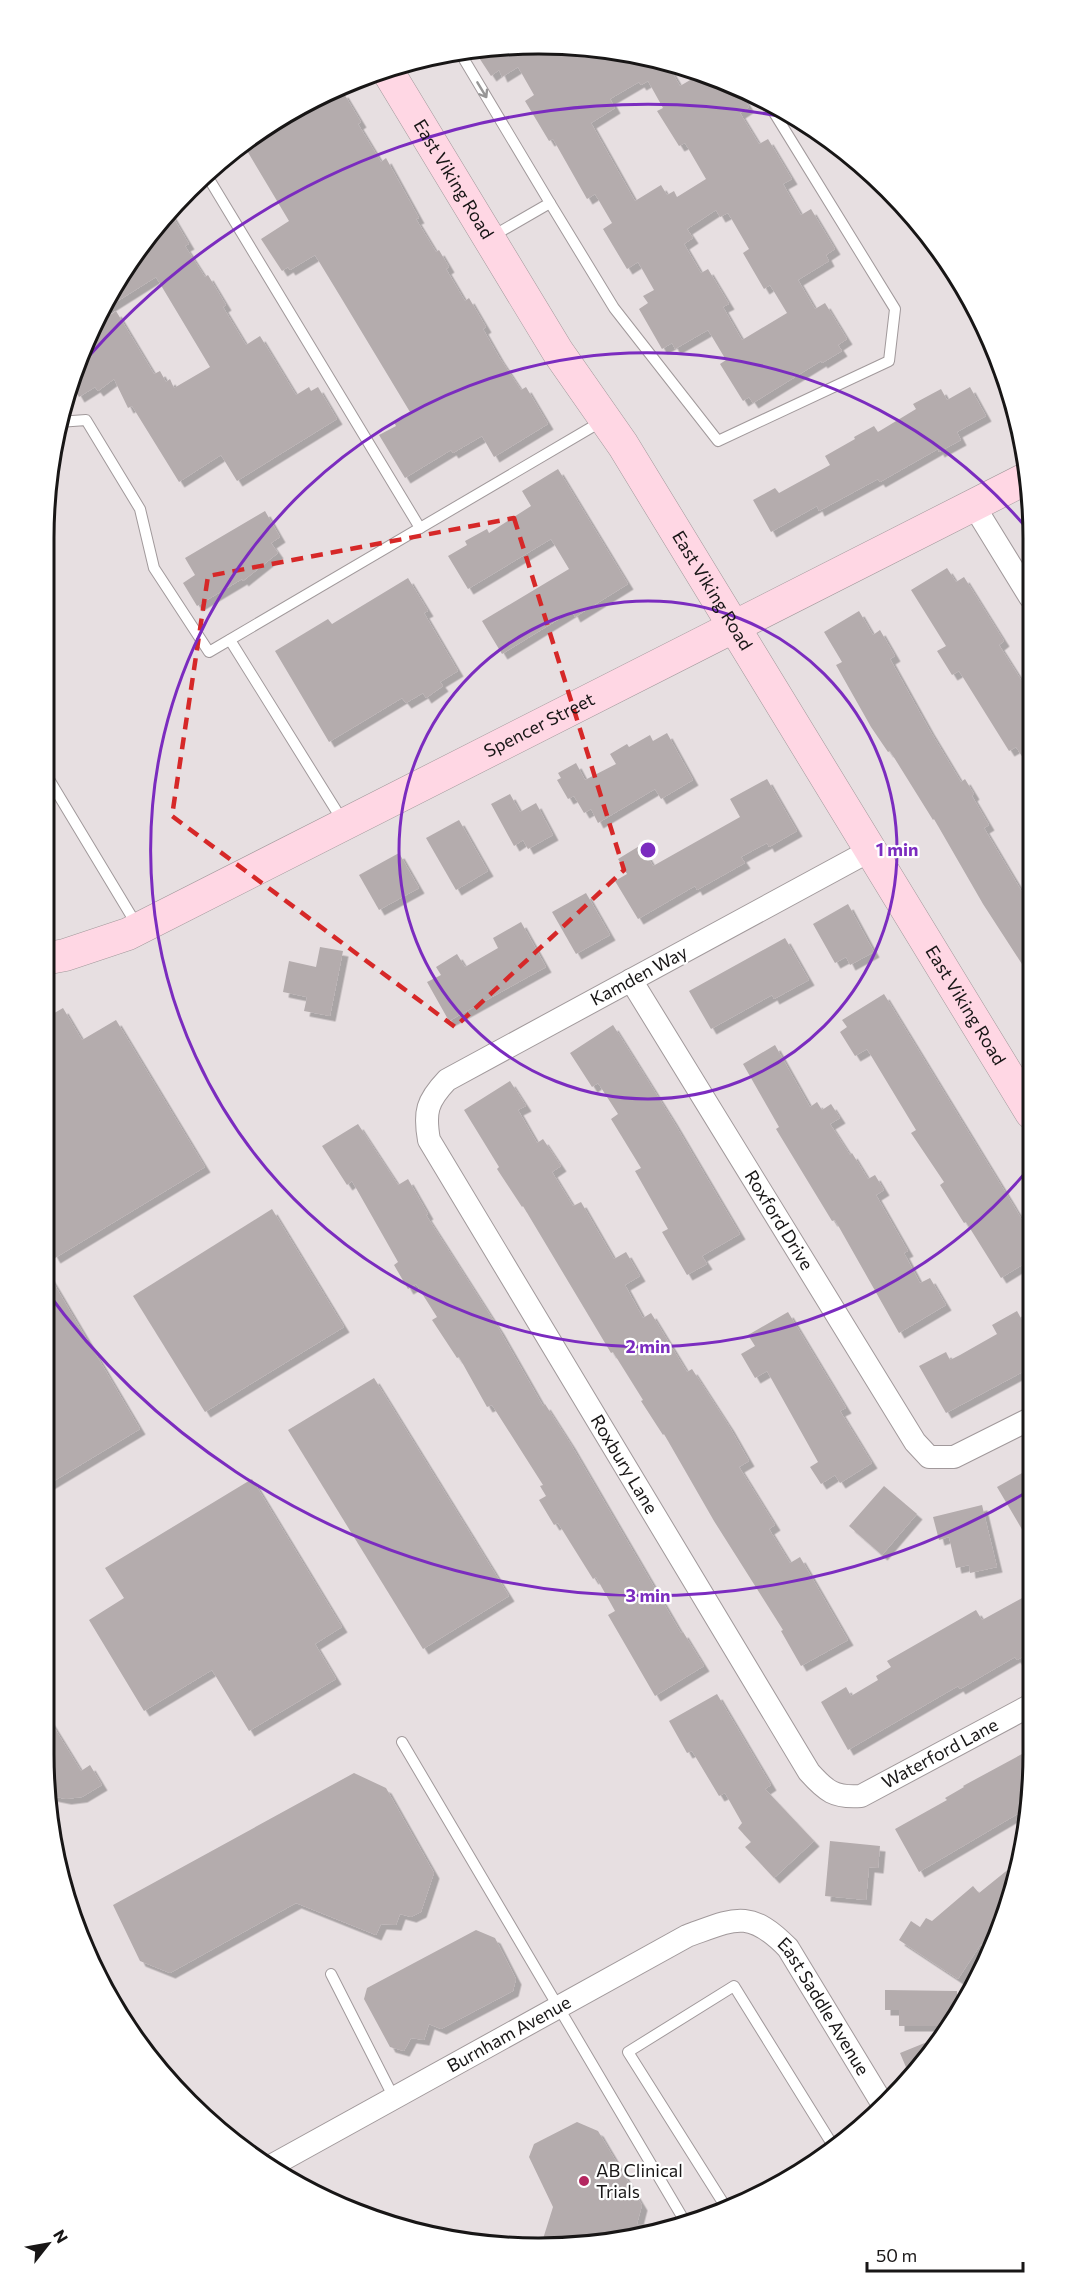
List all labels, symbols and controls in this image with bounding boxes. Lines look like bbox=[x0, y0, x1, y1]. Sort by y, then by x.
one-way arrow bbox=[477, 81, 489, 98]
street label: East Viking Road bbox=[410, 115, 499, 243]
street label: East Viking Road bbox=[668, 526, 758, 654]
street label: Spencer Street bbox=[480, 687, 598, 762]
text: 1 min bbox=[876, 838, 918, 860]
centre of rings bbox=[638, 840, 658, 860]
street label: Kamden Way bbox=[586, 940, 691, 1010]
street label: East Viking Road bbox=[921, 941, 1011, 1069]
street label: Roxford Drive bbox=[741, 1166, 819, 1274]
text: 2 min bbox=[626, 1335, 670, 1357]
street label: Roxbury Lane bbox=[587, 1410, 663, 1517]
text: 3 min bbox=[625, 1584, 671, 1606]
street label: Waterford Lane bbox=[878, 1713, 1001, 1793]
street label: East Saddle Avenue bbox=[774, 1932, 875, 2079]
street label: Burnham Avenue bbox=[443, 1990, 574, 2077]
place label: AB Clinical Trials bbox=[596, 2159, 683, 2202]
marker: AB Clinical Trials bbox=[577, 2174, 591, 2188]
north arrow bbox=[18, 2214, 78, 2274]
text: N bbox=[50, 2226, 73, 2246]
scale bar bbox=[867, 2235, 1023, 2273]
text: 50 m bbox=[876, 2244, 917, 2266]

